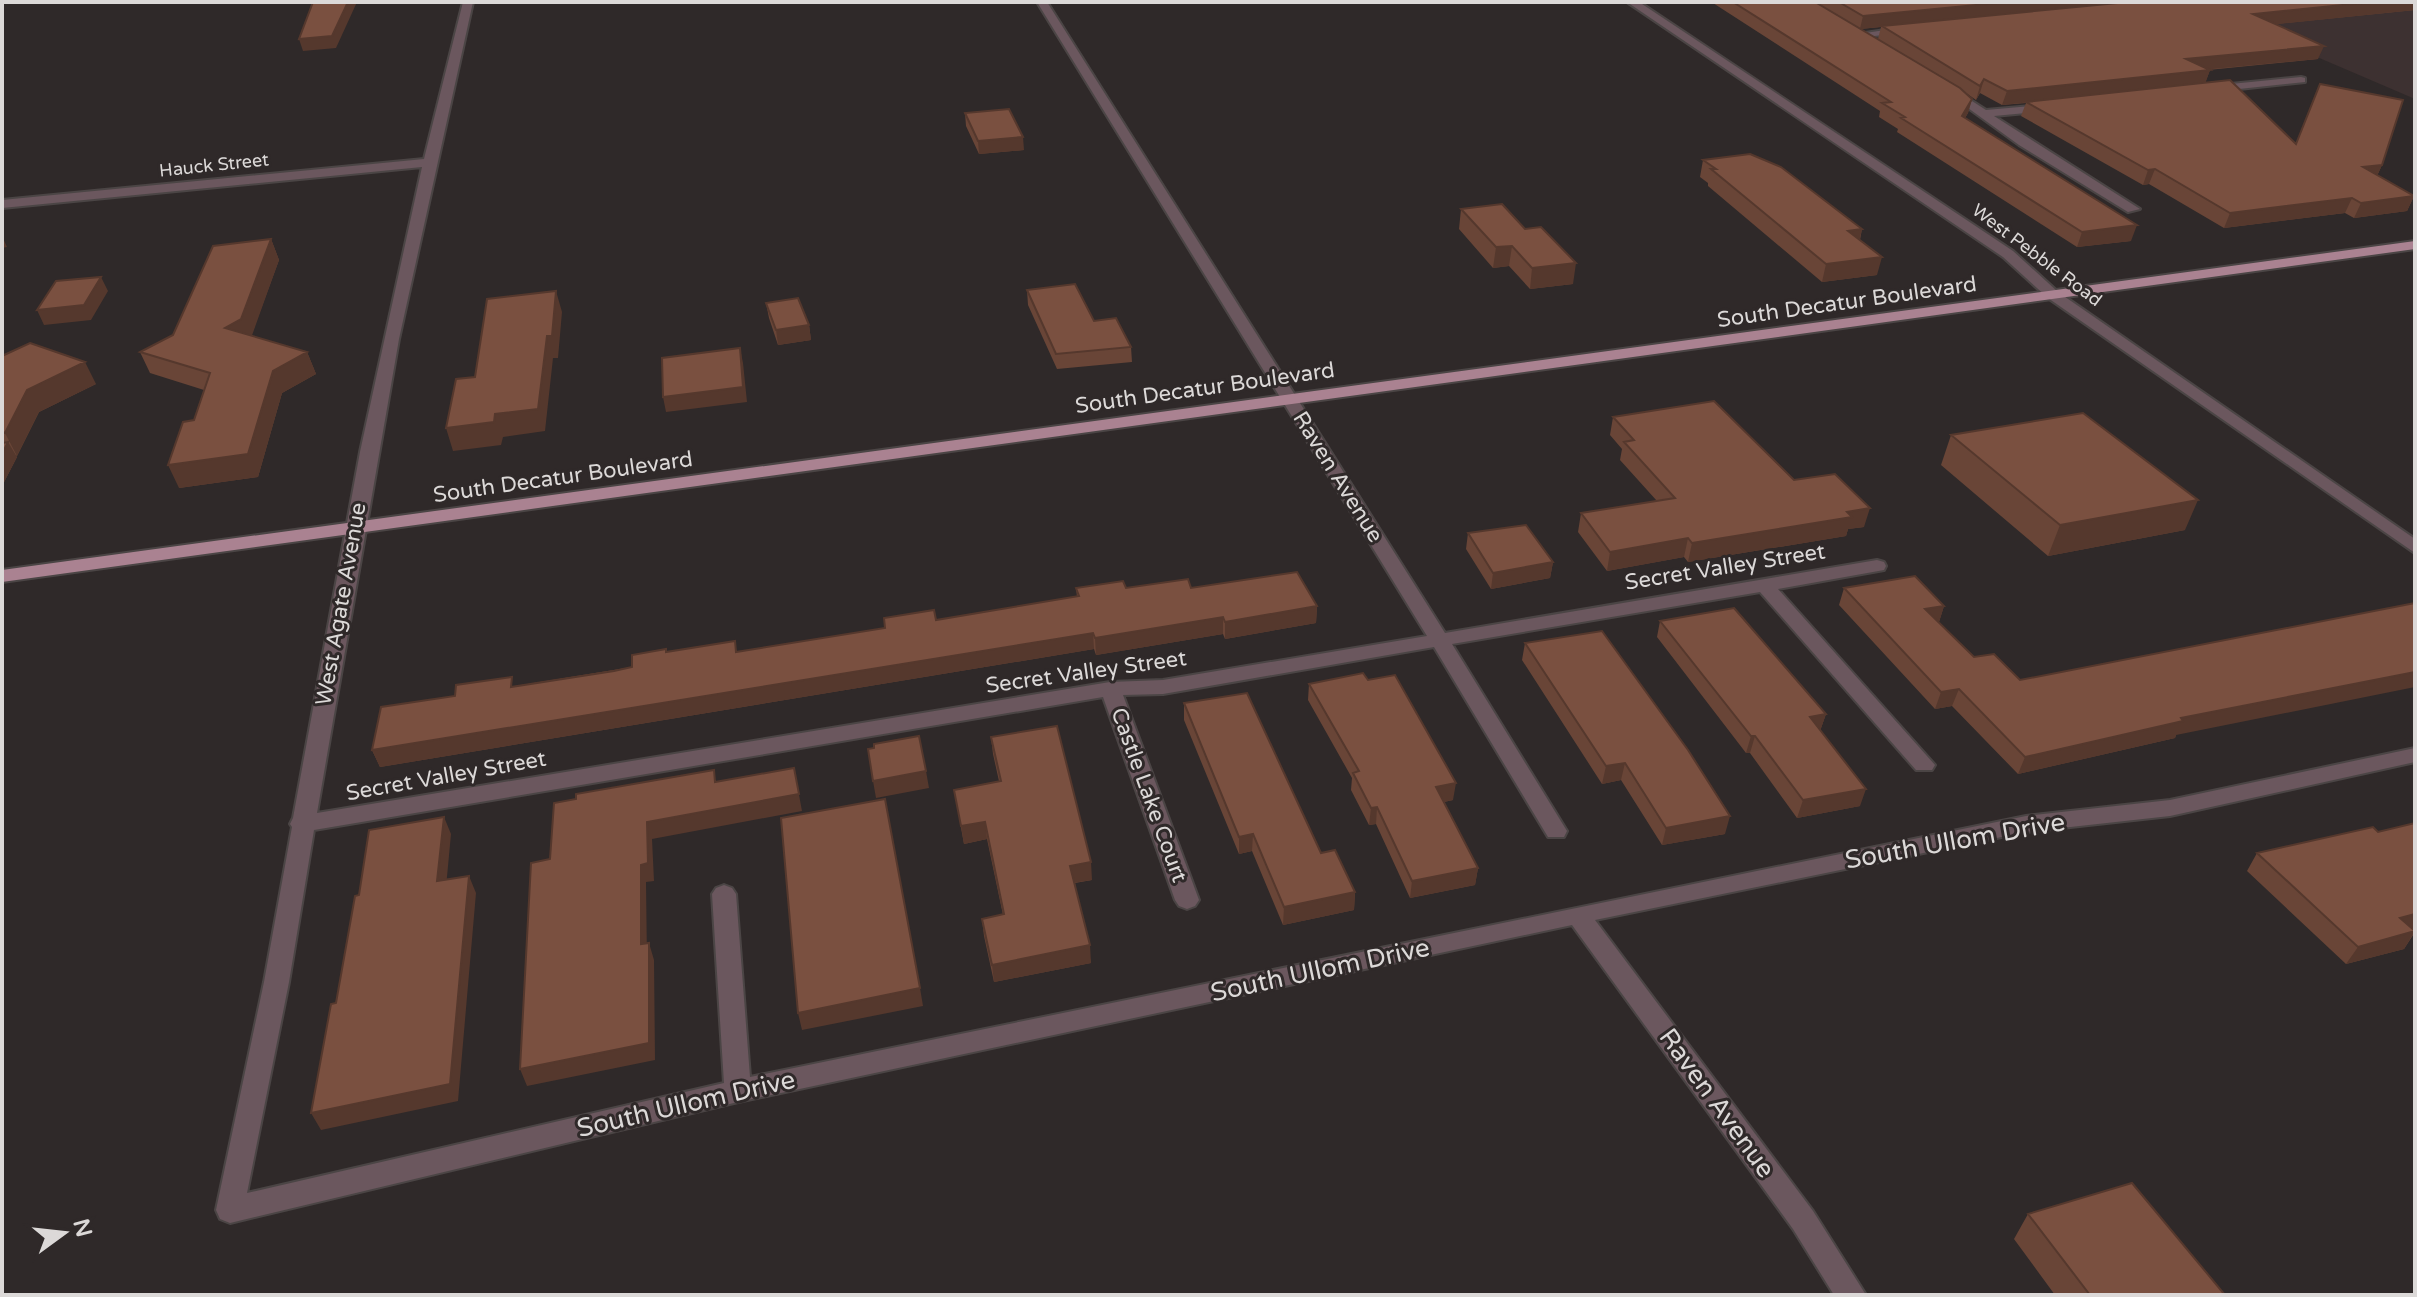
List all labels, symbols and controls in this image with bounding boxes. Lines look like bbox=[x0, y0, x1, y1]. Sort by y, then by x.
street label: Hauck Street bbox=[158, 148, 270, 182]
street label: West Pebble Road bbox=[1968, 199, 2106, 311]
street label: South Decatur Boulevard bbox=[1716, 271, 1978, 333]
street label: South Decatur Boulevard bbox=[1074, 357, 1336, 419]
street label: Raven Avenue bbox=[1287, 407, 1389, 547]
street label: South Decatur Boulevard bbox=[432, 446, 694, 508]
street label: West Agate Avenue bbox=[310, 501, 372, 707]
street label: Secret Valley Street bbox=[1623, 538, 1827, 596]
street label: Secret Valley Street bbox=[984, 645, 1188, 699]
street label: Castle Lake Court bbox=[1105, 704, 1193, 886]
street label: Secret Valley Street bbox=[344, 746, 548, 806]
street label: South Ullom Drive bbox=[1843, 806, 2067, 876]
street label: South Ullom Drive bbox=[1208, 932, 1432, 1008]
street label: Raven Avenue bbox=[1652, 1022, 1782, 1184]
street label: South Ullom Drive bbox=[574, 1064, 798, 1144]
north arrow bbox=[24, 1193, 104, 1273]
text: N bbox=[68, 1216, 97, 1240]

